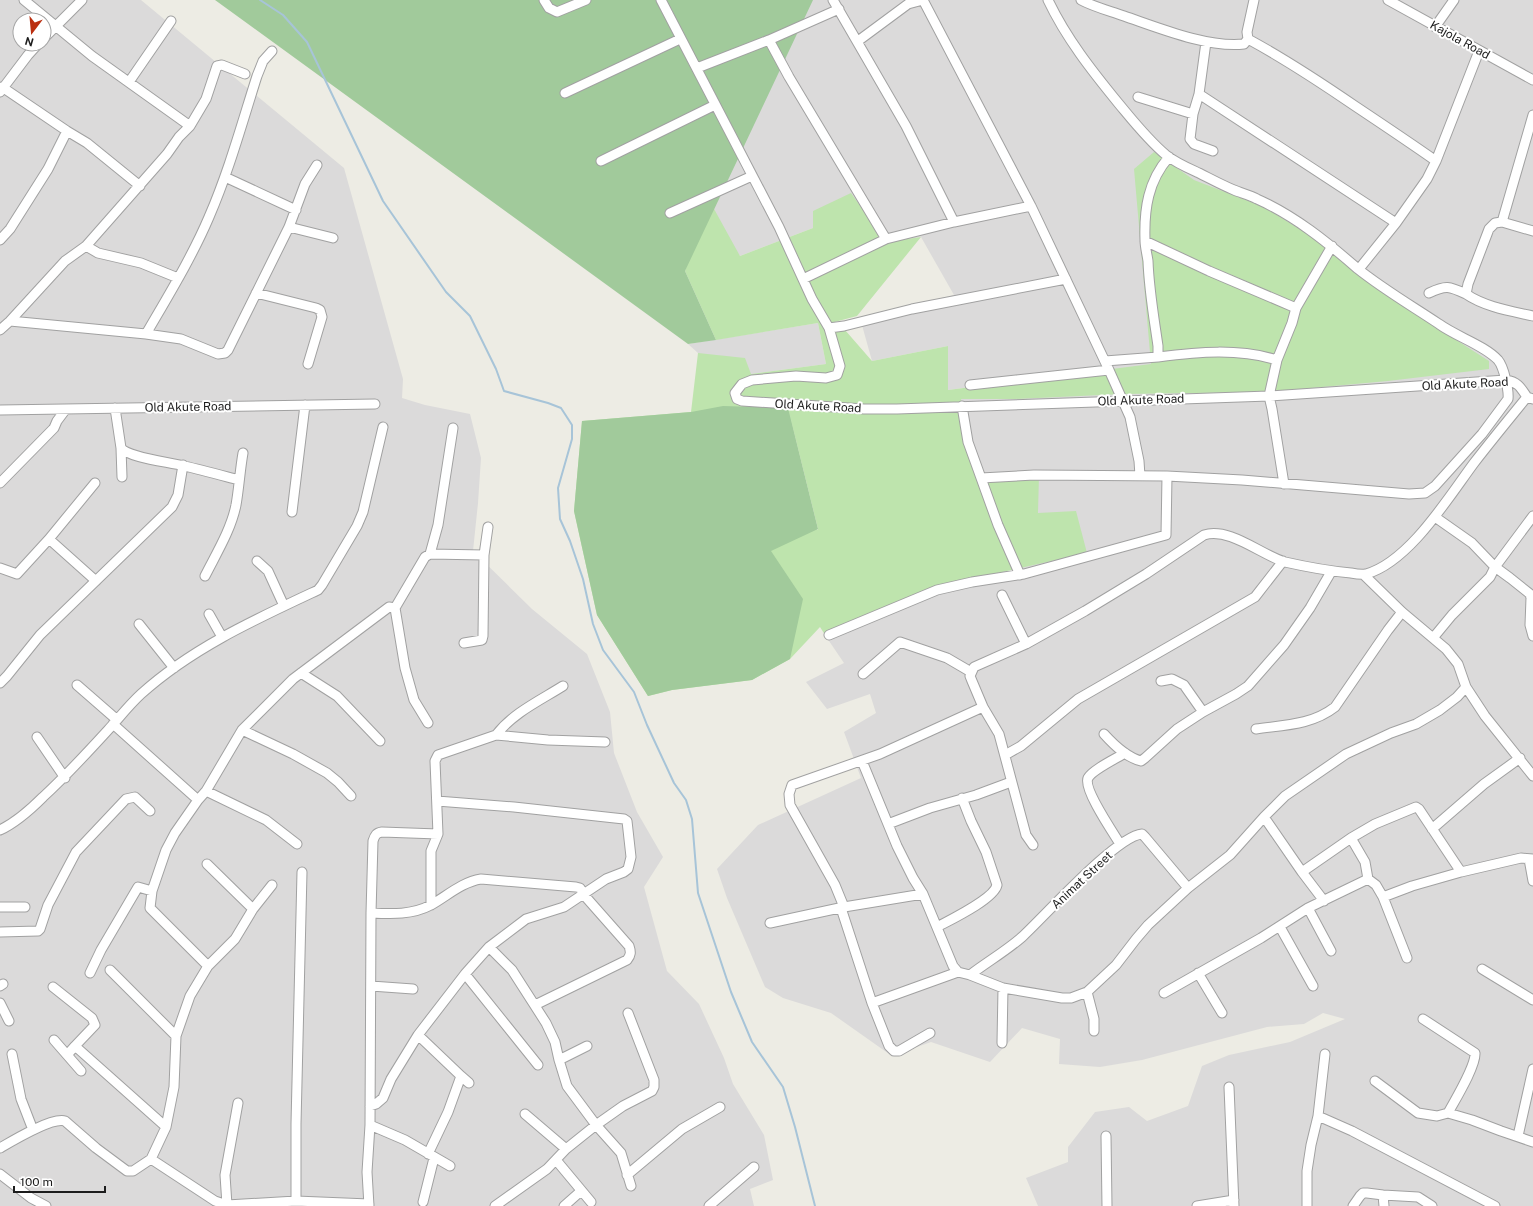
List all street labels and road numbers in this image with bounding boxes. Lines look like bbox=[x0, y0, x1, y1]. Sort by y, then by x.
street label: Kajola Road bbox=[1428, 18, 1492, 62]
street label: Old Akute Road bbox=[1421, 375, 1509, 393]
street label: Old Akute Road bbox=[1097, 391, 1185, 409]
street label: Old Akute Road bbox=[774, 397, 862, 415]
street label: Old Akute Road bbox=[144, 399, 232, 415]
street label: Animat Street bbox=[1049, 848, 1115, 912]

